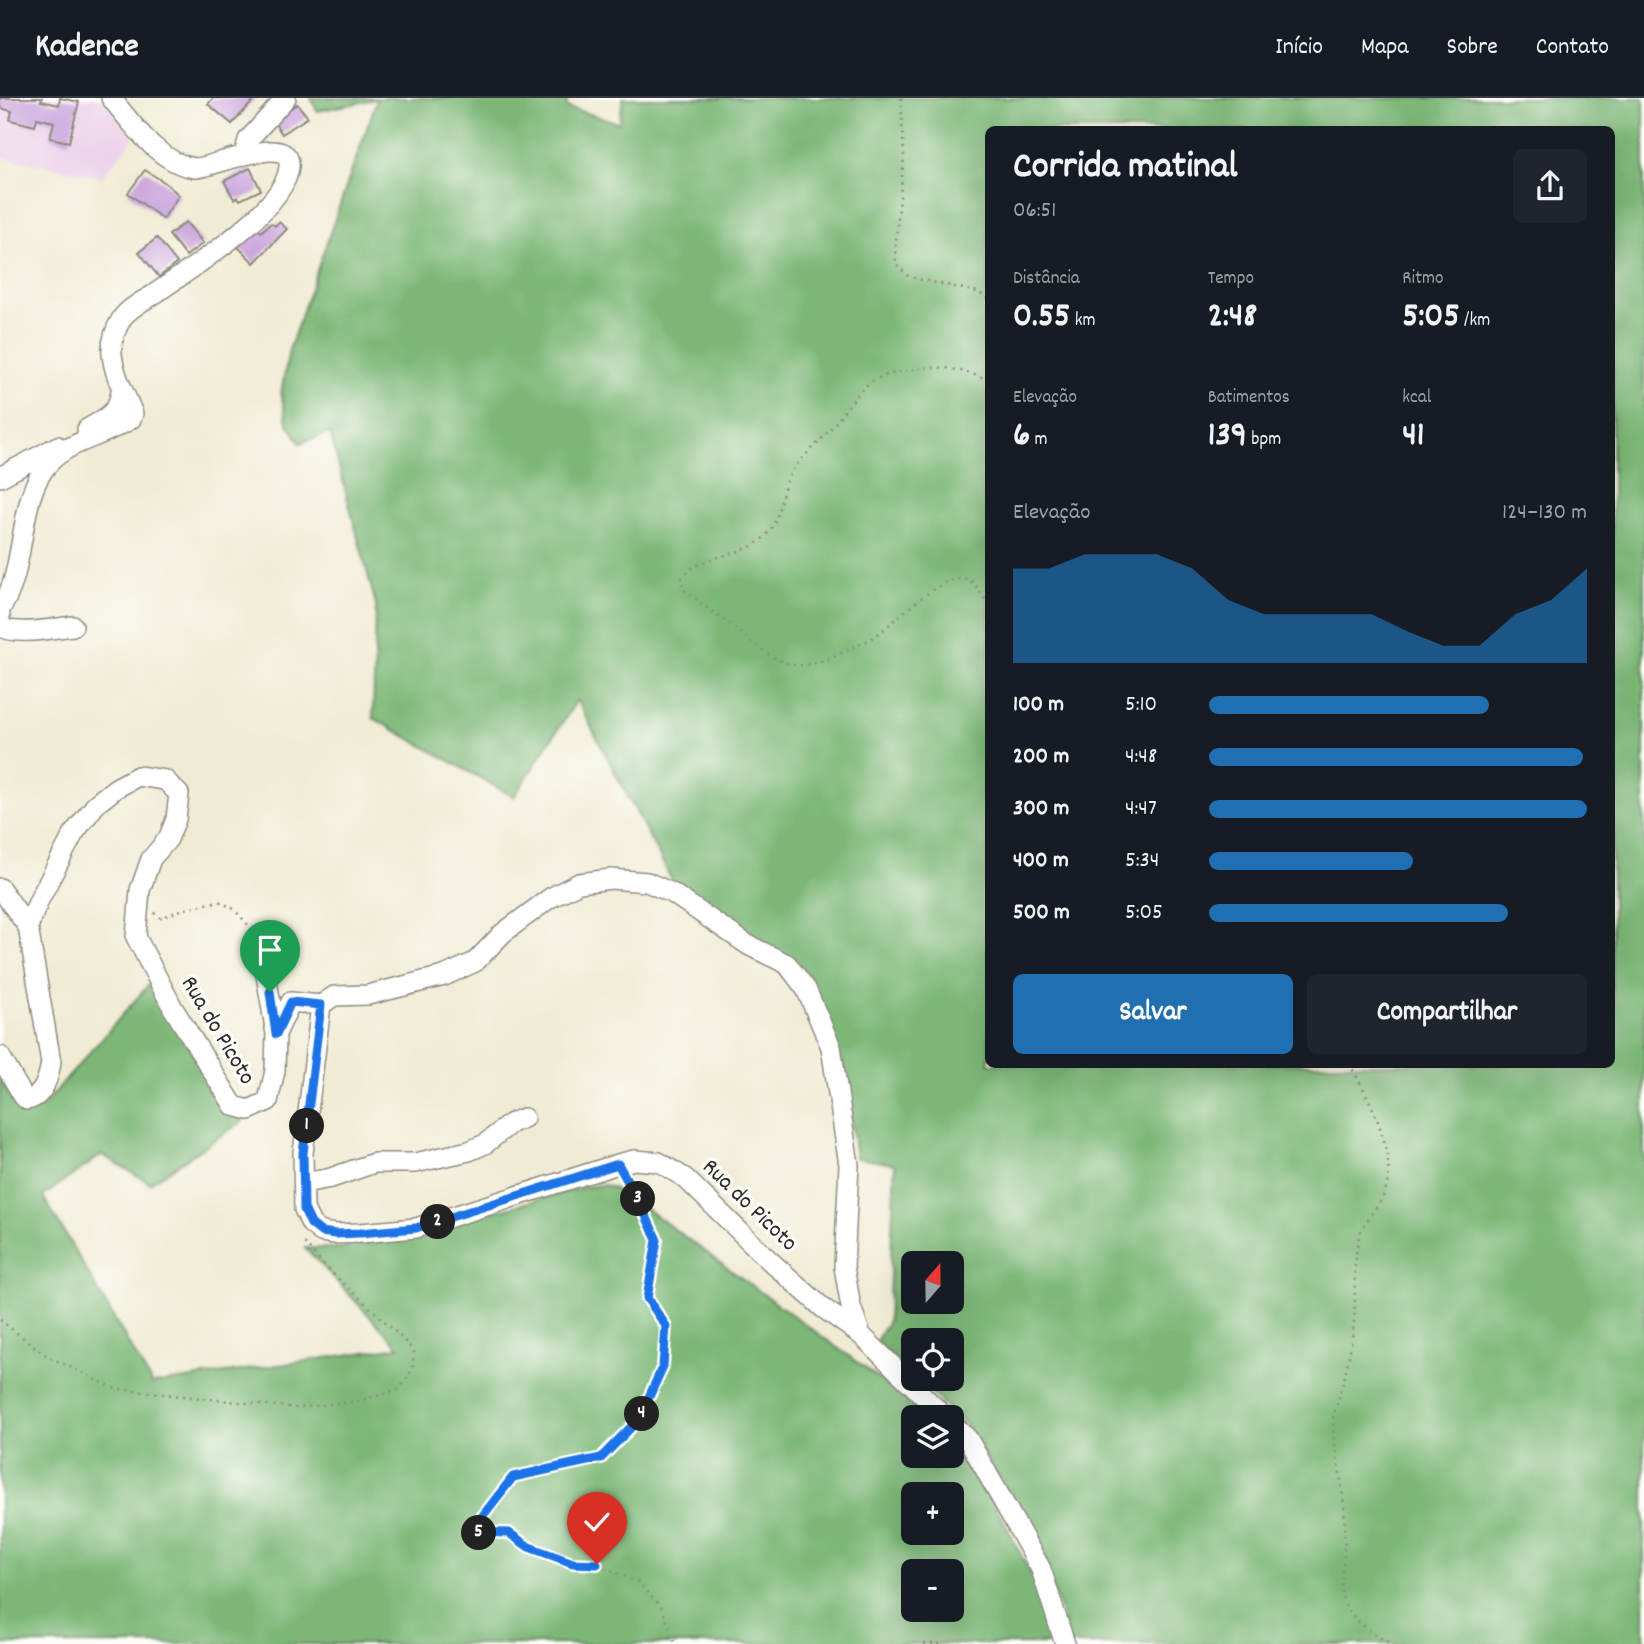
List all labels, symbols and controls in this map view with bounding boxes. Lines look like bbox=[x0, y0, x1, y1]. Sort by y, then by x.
text: Kadence bbox=[35, 25, 139, 72]
text: Início bbox=[1275, 31, 1323, 65]
text: Mapa bbox=[1361, 31, 1409, 65]
text: Sobre bbox=[1447, 31, 1498, 65]
text: Contato bbox=[1536, 31, 1609, 65]
text: Corrida matinal bbox=[1013, 141, 1238, 196]
button: share bbox=[1513, 149, 1587, 223]
text: 06:51 bbox=[1013, 195, 1056, 228]
text: Distância bbox=[1013, 266, 1080, 293]
text: Tempo bbox=[1208, 266, 1254, 293]
text: Ritmo bbox=[1402, 266, 1444, 293]
text: 0.55 bbox=[1013, 293, 1070, 343]
text: 2:48 bbox=[1208, 293, 1257, 343]
text: 5:05 bbox=[1402, 293, 1460, 343]
text: km bbox=[1070, 308, 1096, 335]
text: /km bbox=[1460, 308, 1490, 335]
text: Elevação bbox=[1013, 385, 1077, 412]
text: Batimentos bbox=[1208, 385, 1290, 412]
text: kcal bbox=[1402, 385, 1431, 412]
text: 6 bbox=[1013, 412, 1030, 462]
text: 139 bbox=[1208, 412, 1247, 462]
text: 41 bbox=[1402, 412, 1425, 462]
text: m bbox=[1030, 427, 1048, 454]
text: bpm bbox=[1247, 427, 1281, 454]
text: Elevação bbox=[1013, 497, 1090, 530]
text: 124–130 m bbox=[1502, 497, 1587, 530]
text: 100 m bbox=[1013, 689, 1064, 722]
text: 5:10 bbox=[1125, 689, 1157, 722]
text: 200 m bbox=[1013, 741, 1069, 774]
text: 4:48 bbox=[1125, 741, 1157, 774]
text: 300 m bbox=[1013, 793, 1069, 826]
text: 4:47 bbox=[1125, 793, 1157, 826]
text: 400 m bbox=[1013, 845, 1069, 878]
text: 5:34 bbox=[1125, 845, 1159, 878]
text: 500 m bbox=[1013, 897, 1070, 930]
text: 5:05 bbox=[1125, 897, 1163, 930]
pin bbox=[240, 920, 300, 992]
icon: arrive bbox=[251, 931, 289, 969]
street label: Rua do Picoto bbox=[171, 970, 263, 1092]
button: Salvar bbox=[1013, 974, 1293, 1054]
button: Compartilhar bbox=[1307, 974, 1587, 1054]
pin: 1 bbox=[290, 1108, 324, 1144]
text: 1 bbox=[304, 1112, 309, 1139]
street label: Rua do Picoto bbox=[694, 1152, 804, 1260]
pin: 3 bbox=[620, 1182, 656, 1216]
text: 3 bbox=[633, 1185, 642, 1212]
pin: 2 bbox=[420, 1204, 456, 1240]
text: 2 bbox=[433, 1208, 442, 1235]
north arrow bbox=[901, 1251, 964, 1314]
map controls bbox=[901, 1251, 964, 1622]
button: locate bbox=[901, 1328, 964, 1391]
pin: 4 bbox=[624, 1396, 660, 1432]
text: 4 bbox=[638, 1400, 645, 1427]
button: layers bbox=[901, 1405, 964, 1468]
button: + bbox=[901, 1482, 964, 1545]
pin bbox=[567, 1492, 627, 1564]
icon: check bbox=[578, 1503, 616, 1541]
pin: 5 bbox=[462, 1516, 496, 1550]
text: 5 bbox=[474, 1519, 483, 1546]
button: − bbox=[901, 1559, 964, 1622]

